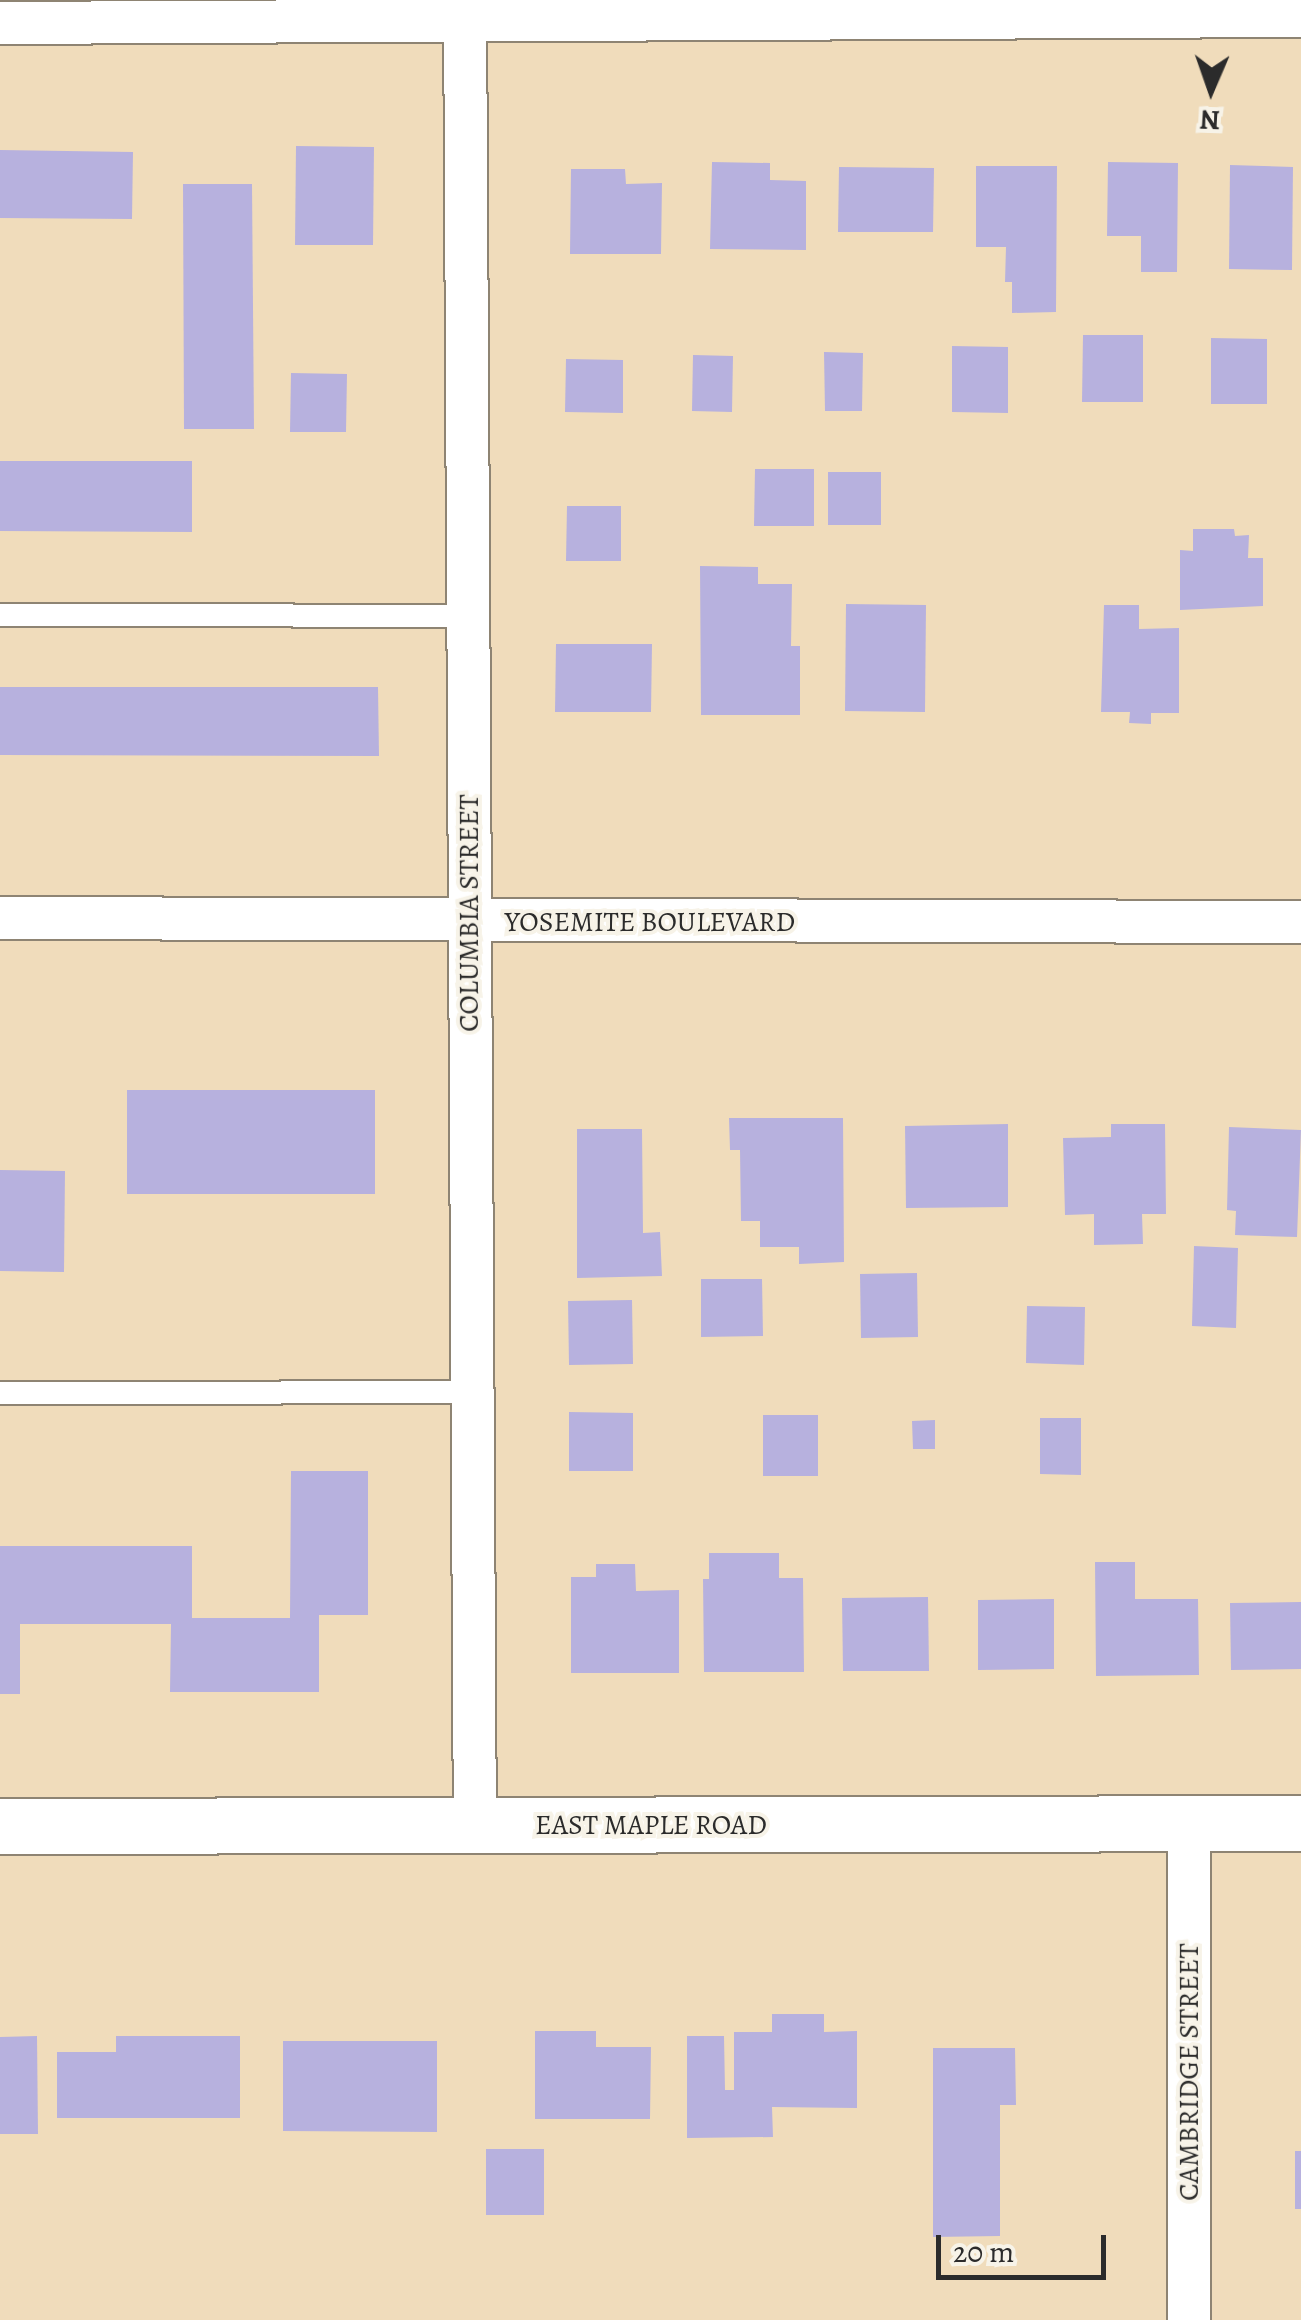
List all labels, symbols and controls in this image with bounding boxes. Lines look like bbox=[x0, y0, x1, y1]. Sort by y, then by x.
north arrow bbox=[1161, 40, 1261, 140]
text: N bbox=[1199, 101, 1221, 139]
street label: COLUMBIA STREET bbox=[452, 794, 486, 1032]
street label: YOSEMITE BOULEVARD bbox=[505, 905, 795, 939]
street label: EAST MAPLE ROAD bbox=[535, 1808, 767, 1842]
street label: CAMBRIDGE STREET bbox=[1172, 1943, 1206, 2201]
scale bar bbox=[941, 2215, 1111, 2277]
text: 20 m bbox=[953, 2232, 1014, 2272]

